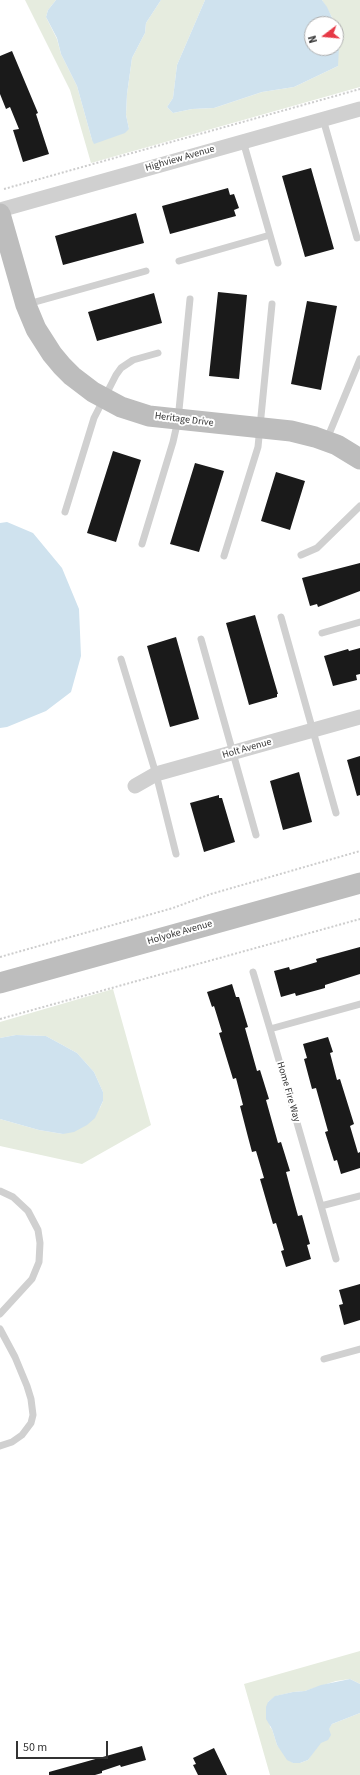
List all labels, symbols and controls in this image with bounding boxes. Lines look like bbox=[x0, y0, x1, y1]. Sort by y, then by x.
north arrow bbox=[304, 16, 344, 56]
text: N bbox=[305, 34, 321, 45]
street label: Highview Avenue bbox=[144, 143, 216, 175]
street label: Heritage Drive bbox=[154, 410, 214, 430]
street label: Holt Avenue bbox=[221, 736, 273, 762]
street label: Holyoke Avenue bbox=[146, 918, 214, 948]
street label: Home Fire Way bbox=[274, 1060, 302, 1124]
scale bar bbox=[18, 1733, 110, 1759]
text: 50 m bbox=[23, 1739, 47, 1756]

